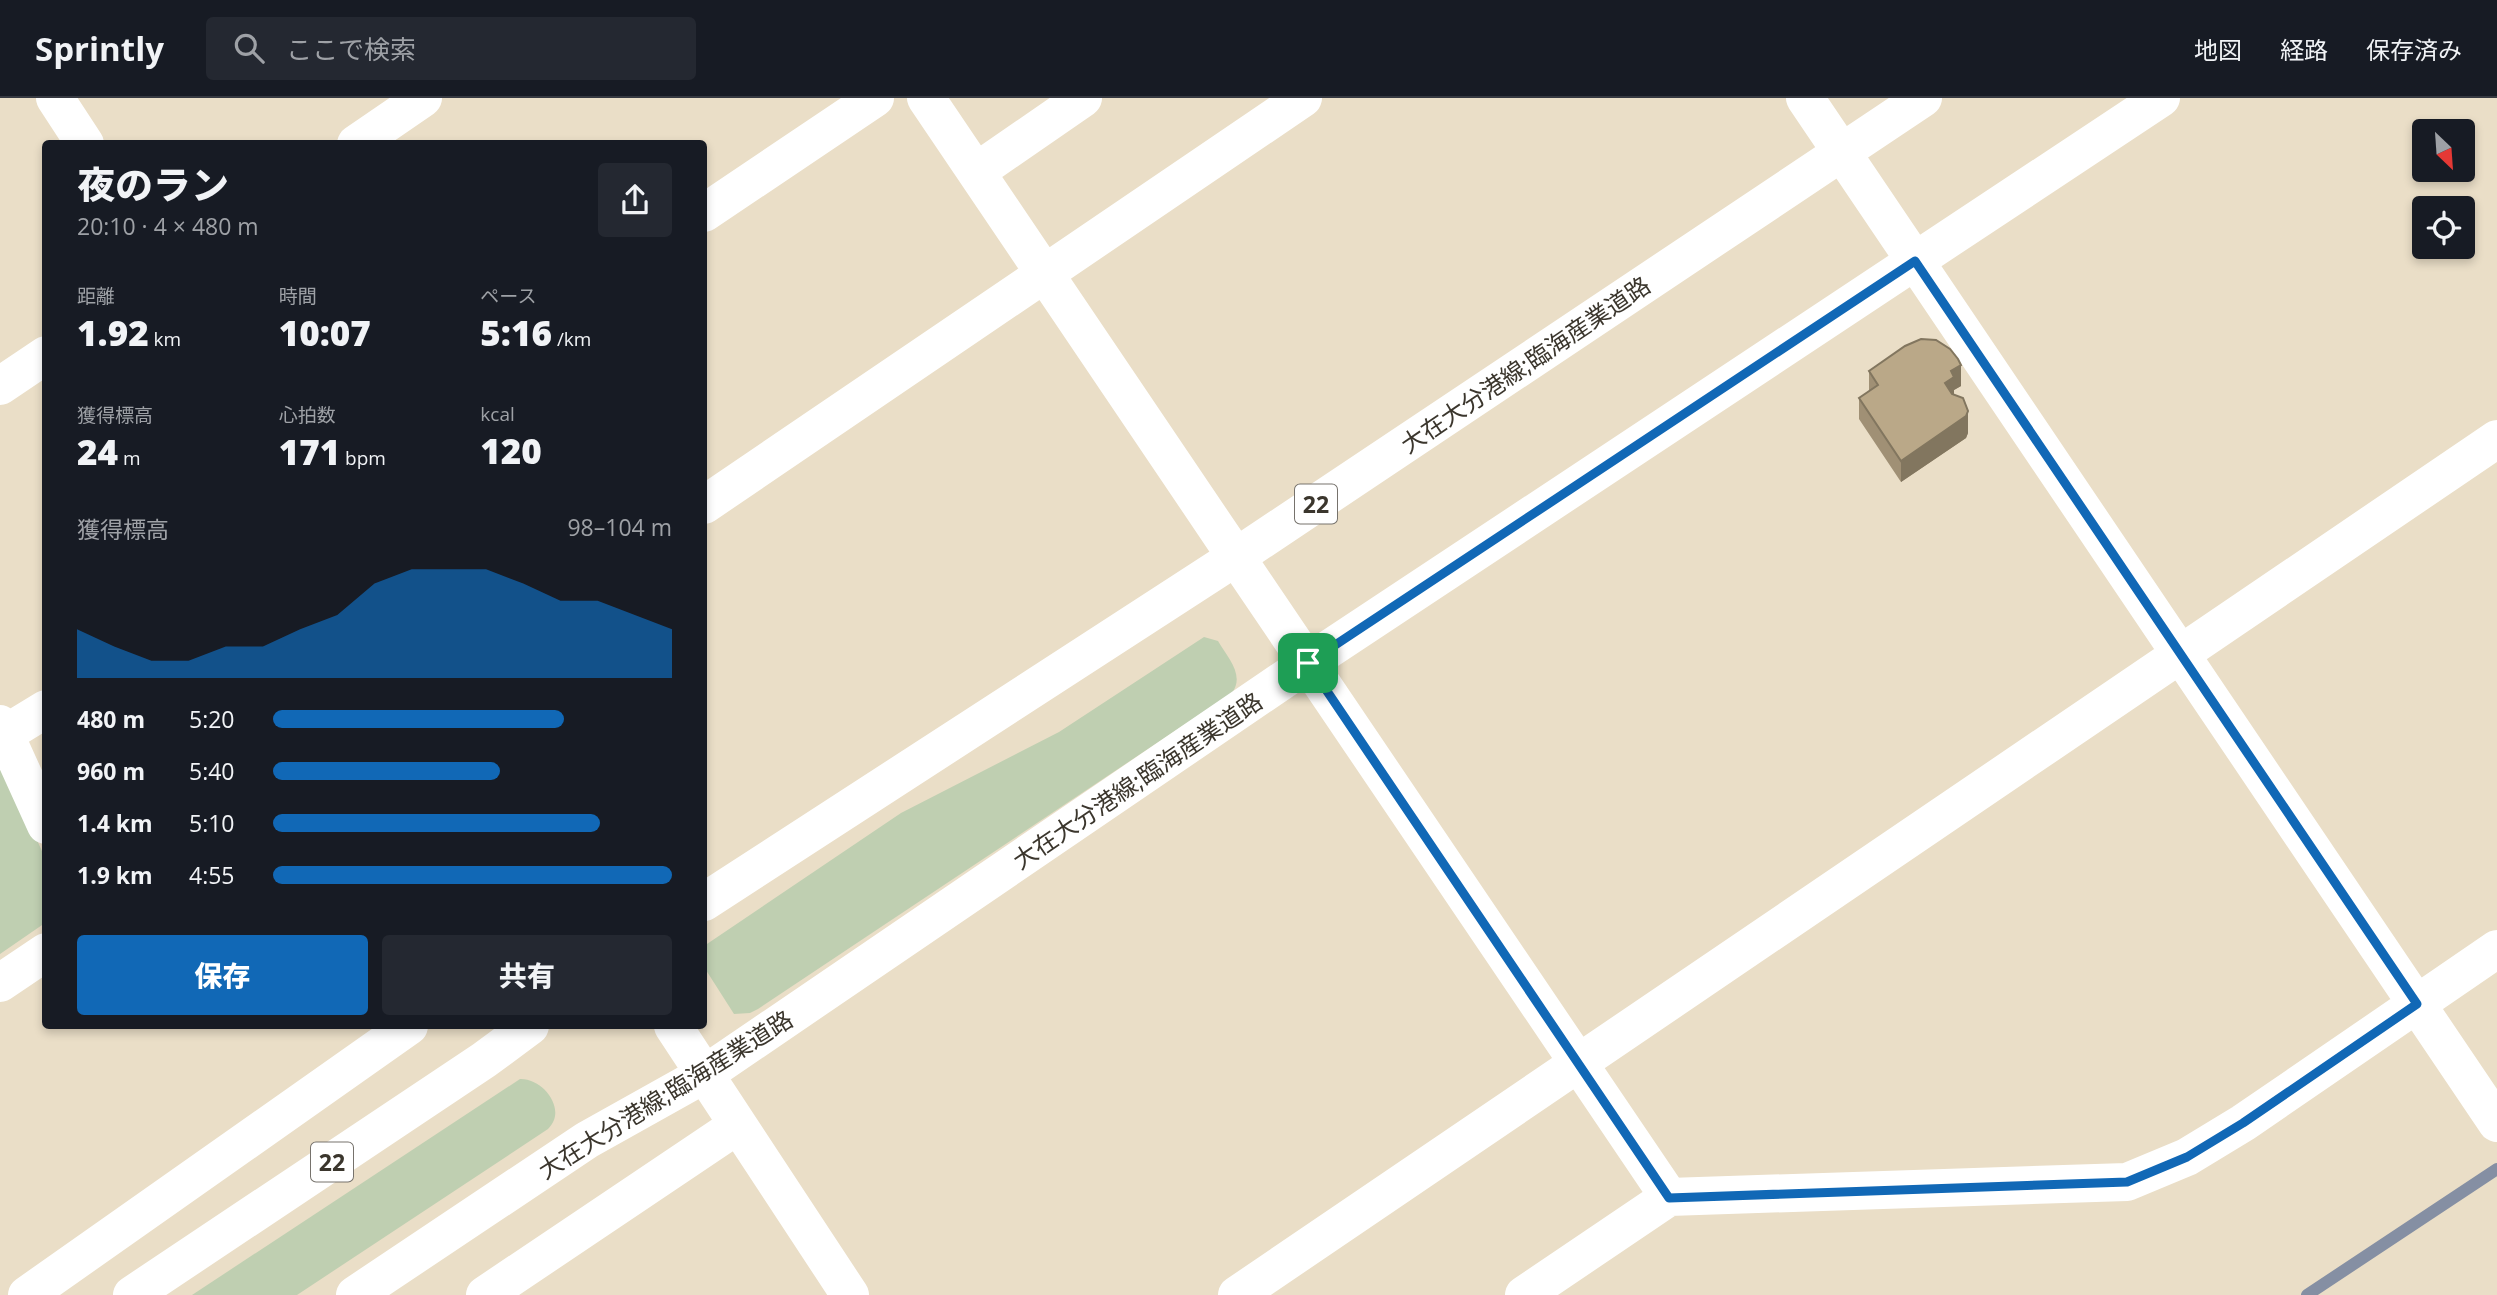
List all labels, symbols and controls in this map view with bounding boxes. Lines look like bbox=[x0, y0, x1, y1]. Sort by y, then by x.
search box bbox=[206, 17, 696, 80]
text: Sprintly bbox=[35, 26, 164, 71]
icon: search bbox=[230, 29, 268, 67]
text: ここで検索 bbox=[286, 31, 416, 67]
text: 地図 bbox=[2194, 33, 2242, 66]
text: 経路 bbox=[2280, 33, 2328, 66]
text: 保存済み bbox=[2366, 33, 2462, 66]
north arrow bbox=[2412, 119, 2474, 182]
map controls bbox=[2412, 119, 2475, 259]
text: 夜のラン bbox=[77, 158, 229, 210]
button: share bbox=[598, 163, 672, 237]
button: locate bbox=[2412, 196, 2475, 259]
text: 20:10 · 4 × 480 m bbox=[77, 210, 259, 242]
street label: 大在大分港線;臨海産業道路 bbox=[1394, 268, 1656, 460]
text: 距離 bbox=[77, 283, 115, 309]
text: 時間 bbox=[279, 283, 317, 309]
text: ペース bbox=[480, 283, 536, 309]
text: 1.92 bbox=[77, 309, 149, 356]
text: 10:07 bbox=[279, 309, 371, 356]
text: 5:16 bbox=[480, 309, 552, 356]
text: km bbox=[149, 326, 181, 352]
text: /km bbox=[552, 326, 591, 352]
text: kcal bbox=[480, 401, 515, 427]
text: 獲得標高 bbox=[77, 402, 153, 428]
text: 心拍数 bbox=[279, 402, 336, 428]
text: 120 bbox=[480, 427, 542, 474]
text: 24 bbox=[77, 428, 118, 475]
text: 171 bbox=[279, 428, 340, 475]
text: m bbox=[118, 445, 141, 471]
text: bpm bbox=[340, 445, 386, 471]
road number: 22 bbox=[1295, 484, 1337, 524]
text: 98–104 m bbox=[567, 511, 672, 543]
text: 獲得標高 bbox=[77, 513, 169, 545]
pin bbox=[1278, 633, 1338, 693]
icon: arrive bbox=[1289, 644, 1327, 682]
street label: 大在大分港線;臨海産業道路 bbox=[1006, 684, 1268, 876]
text: 480 m bbox=[77, 703, 145, 735]
text: 5:20 bbox=[189, 703, 235, 735]
text: 960 m bbox=[77, 755, 145, 787]
text: 5:40 bbox=[189, 755, 235, 787]
text: 1.4 km bbox=[77, 807, 153, 839]
text: 5:10 bbox=[189, 807, 235, 839]
text: 1.9 km bbox=[77, 859, 153, 891]
text: 4:55 bbox=[189, 859, 235, 891]
button: 保存 bbox=[77, 935, 368, 1015]
button: 共有 bbox=[382, 935, 672, 1015]
street label: 大在大分港線;臨海産業道路 bbox=[531, 1002, 799, 1186]
road number: 22 bbox=[311, 1142, 353, 1182]

